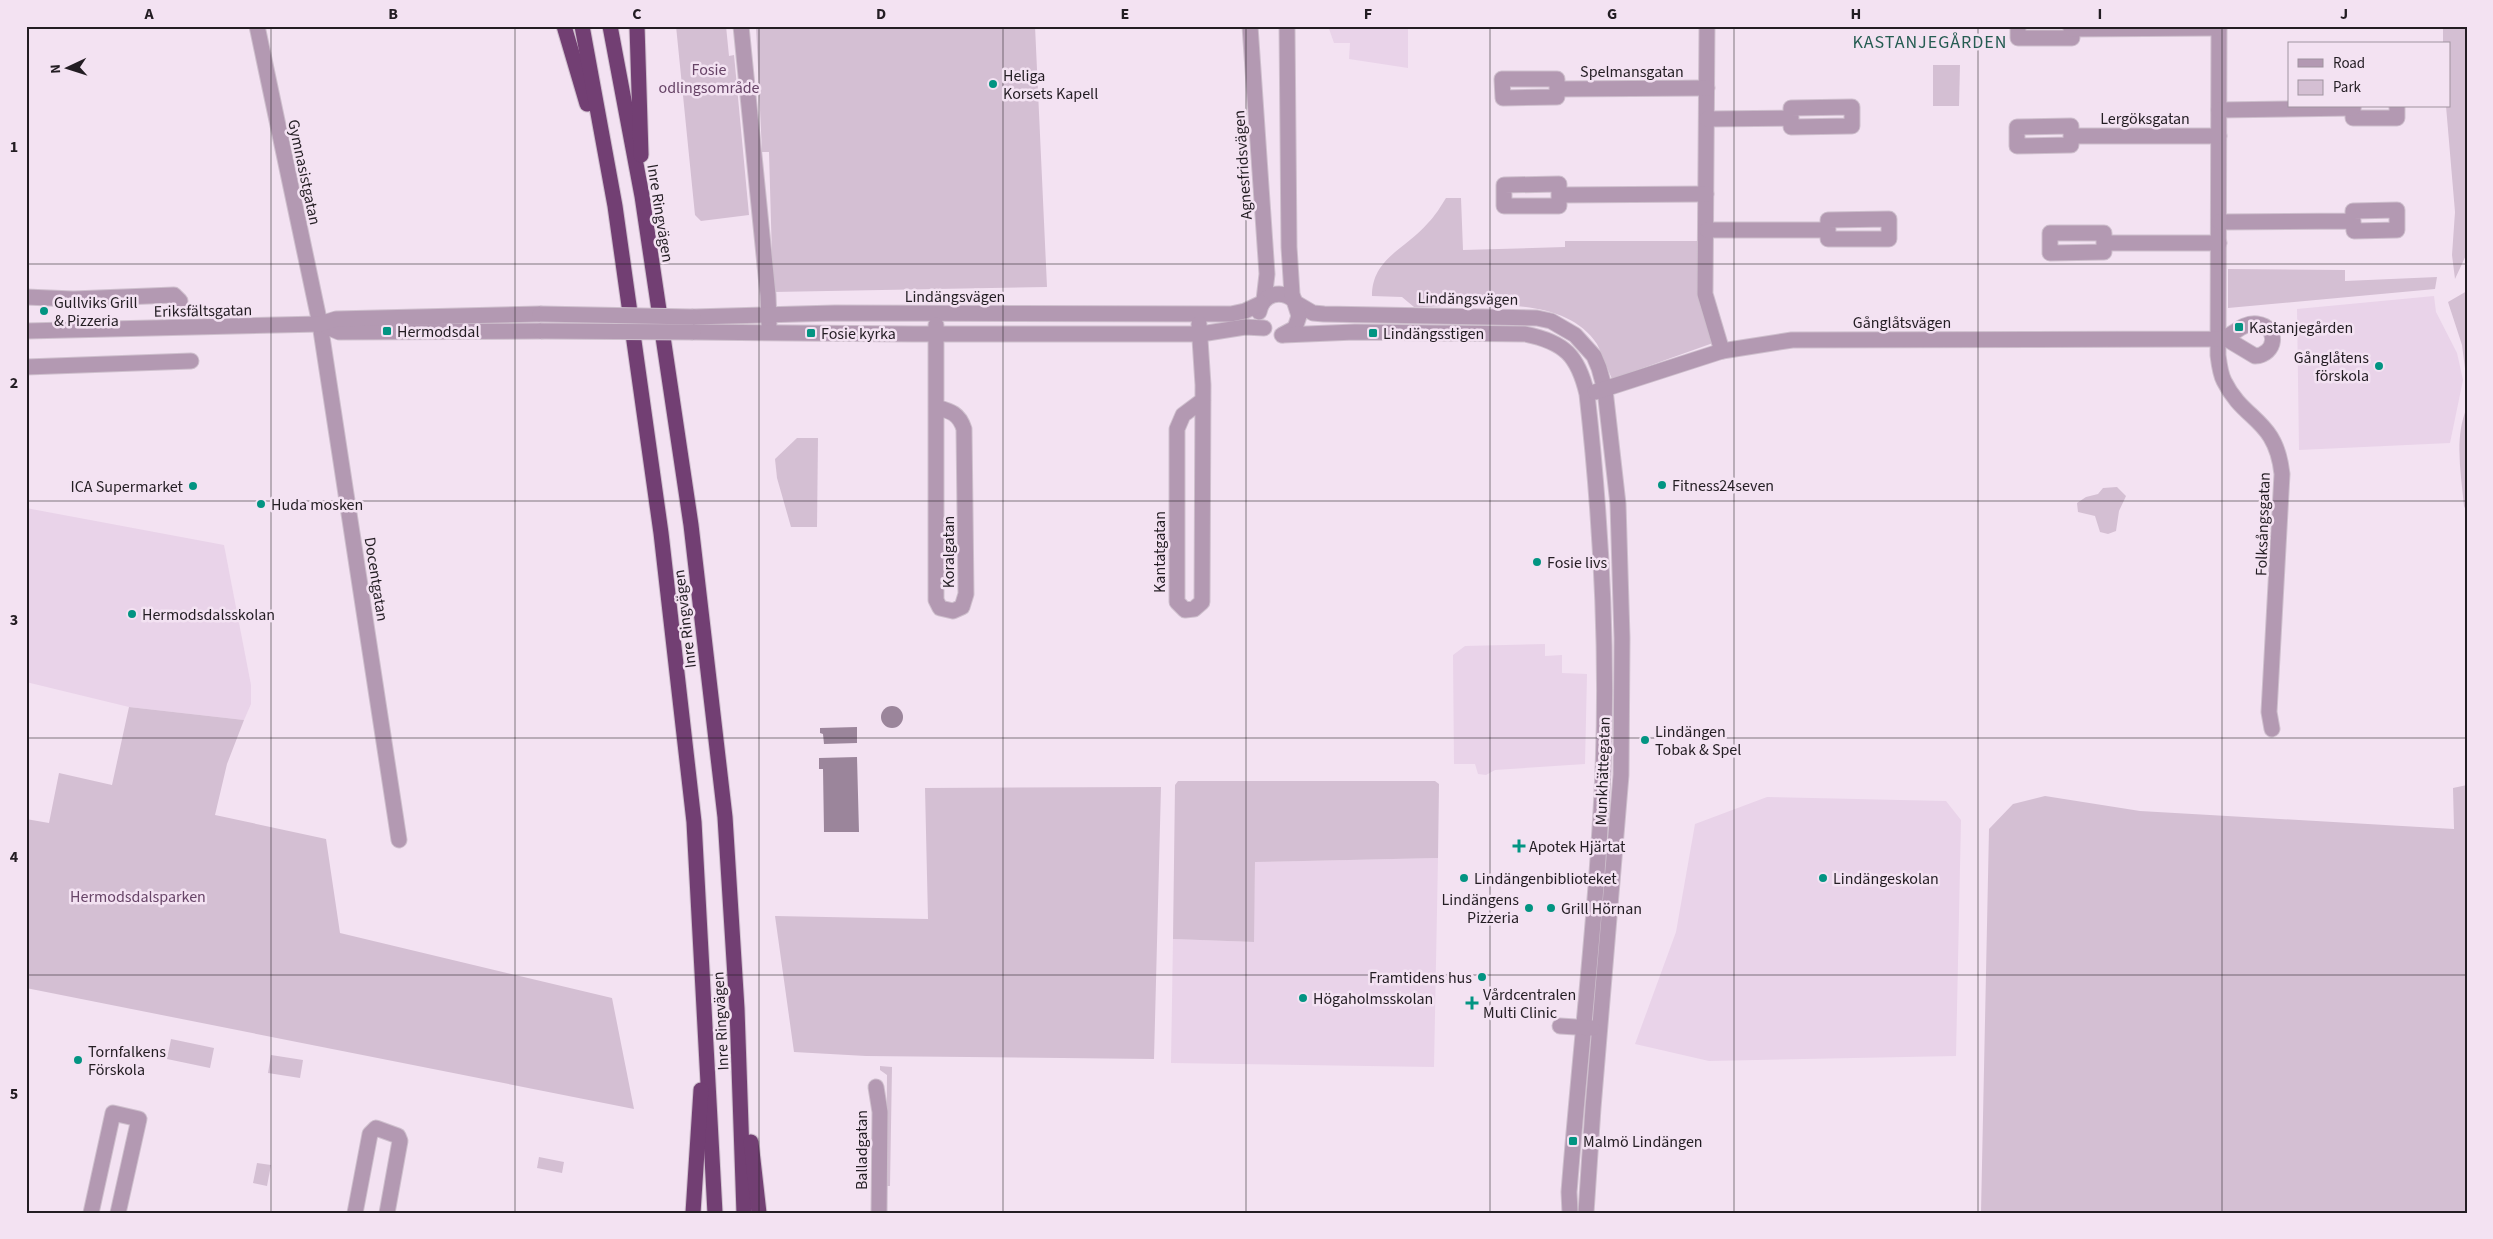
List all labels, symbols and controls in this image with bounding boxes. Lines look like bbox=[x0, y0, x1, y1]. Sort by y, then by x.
text: A bbox=[143, 3, 154, 25]
text: B bbox=[388, 3, 398, 25]
text: C bbox=[632, 3, 642, 25]
text: D bbox=[876, 3, 886, 25]
text: E bbox=[1121, 3, 1129, 25]
text: F bbox=[1364, 3, 1372, 25]
text: G bbox=[1607, 3, 1617, 25]
text: H bbox=[1851, 3, 1861, 25]
text: I bbox=[2098, 3, 2102, 25]
text: J bbox=[2340, 3, 2348, 25]
district label: KASTANJEGÅRDEN bbox=[1853, 30, 2008, 55]
north arrow bbox=[42, 42, 92, 92]
legend bbox=[2288, 42, 2450, 108]
text: Road bbox=[2333, 53, 2365, 74]
park label: Fosie odlingsområde bbox=[658, 59, 760, 99]
street label: Spelmansgatan bbox=[1580, 61, 1684, 83]
text: N bbox=[46, 63, 66, 74]
place label: Heliga Korsets Kapell bbox=[1003, 65, 1098, 105]
text: Park bbox=[2333, 77, 2362, 98]
marker: Heliga Korsets Kapell bbox=[987, 78, 999, 90]
street label: Lergöksgatan bbox=[2100, 108, 2190, 130]
street label: Agnesfridsvägen bbox=[1228, 109, 1258, 220]
street label: Gymnasistgatan bbox=[282, 117, 326, 227]
text: 1 bbox=[10, 136, 18, 158]
street label: Inre Ringvägen bbox=[641, 163, 679, 264]
street label: Lindängsvägen bbox=[905, 286, 1005, 308]
street label: Lindängsvägen bbox=[1417, 287, 1519, 311]
place label: Gullviks Grill & Pizzeria bbox=[54, 292, 138, 332]
street label: Eriksfältsgatan bbox=[154, 299, 252, 323]
marker: Gullviks Grill & Pizzeria bbox=[38, 305, 50, 317]
street label: Gånglåtsvägen bbox=[1853, 312, 1951, 334]
place label: Kastanjegården bbox=[2249, 317, 2353, 339]
place label: Hermodsdal bbox=[397, 321, 479, 343]
marker: Kastanjegården bbox=[2233, 321, 2245, 333]
place label: Fosie kyrka bbox=[821, 323, 896, 345]
place label: Lindängsstigen bbox=[1383, 323, 1484, 345]
marker: Hermodsdal bbox=[381, 325, 393, 337]
marker: Fosie kyrka bbox=[805, 327, 817, 339]
marker: Lindängsstigen bbox=[1367, 327, 1379, 339]
place label: Gånglåtens förskola bbox=[2294, 347, 2369, 387]
marker: Gånglåtens förskola bbox=[2373, 360, 2385, 372]
text: 2 bbox=[10, 372, 18, 394]
street label: Folksångsgatan bbox=[2250, 472, 2276, 576]
place label: Fitness24seven bbox=[1672, 475, 1774, 497]
place label: ICA Supermarket bbox=[70, 476, 184, 498]
marker: Fitness24seven bbox=[1656, 479, 1668, 491]
marker: ICA Supermarket bbox=[187, 480, 199, 492]
place label: Huda mosken bbox=[271, 494, 363, 516]
marker: Huda mosken bbox=[255, 498, 267, 510]
street label: Kantatgatan bbox=[1149, 511, 1171, 593]
street label: Koralgatan bbox=[938, 516, 960, 588]
street label: Docentgatan bbox=[359, 535, 394, 623]
place label: Fosie livs bbox=[1547, 552, 1608, 574]
marker: Fosie livs bbox=[1531, 556, 1543, 568]
street label: Inre Ringvägen bbox=[668, 568, 702, 669]
place label: Hermodsdalsskolan bbox=[142, 604, 275, 626]
marker: Hermodsdalsskolan bbox=[126, 608, 138, 620]
text: 3 bbox=[10, 609, 18, 631]
street label: Munkhättegatan bbox=[1590, 716, 1616, 826]
place label: Lindängen Tobak & Spel bbox=[1655, 721, 1741, 761]
marker: Lindängen Tobak & Spel bbox=[1639, 734, 1651, 746]
place label: Apotek Hjärtat bbox=[1529, 836, 1626, 858]
marker: Apotek Hjärtat bbox=[1513, 840, 1525, 852]
text: 4 bbox=[10, 846, 19, 868]
place label: Lindängenbiblioteket bbox=[1474, 868, 1617, 890]
place label: Lindängeskolan bbox=[1833, 868, 1939, 890]
marker: Lindängenbiblioteket bbox=[1458, 872, 1470, 884]
marker: Lindängeskolan bbox=[1817, 872, 1829, 884]
park label: Hermodsdalsparken bbox=[70, 886, 206, 908]
place label: Lindängens Pizzeria bbox=[1442, 889, 1519, 929]
place label: Grill Hörnan bbox=[1561, 898, 1642, 920]
marker: Lindängens Pizzeria bbox=[1523, 902, 1535, 914]
marker: Grill Hörnan bbox=[1545, 902, 1557, 914]
place label: Framtidens hus bbox=[1369, 967, 1472, 989]
street label: Inre Ringvägen bbox=[707, 971, 735, 1071]
marker: Framtidens hus bbox=[1476, 971, 1488, 983]
place label: Vårdcentralen Multi Clinic bbox=[1483, 984, 1576, 1024]
place label: Högaholmsskolan bbox=[1313, 988, 1433, 1010]
marker: Högaholmsskolan bbox=[1297, 992, 1309, 1004]
marker: Vårdcentralen Multi Clinic bbox=[1465, 996, 1479, 1010]
place label: Tornfalkens Förskola bbox=[88, 1041, 166, 1081]
marker: Tornfalkens Förskola bbox=[72, 1054, 84, 1066]
text: 5 bbox=[10, 1083, 18, 1105]
street label: Balladgatan bbox=[851, 1110, 873, 1190]
place label: Malmö Lindängen bbox=[1583, 1131, 1703, 1153]
marker: Malmö Lindängen bbox=[1567, 1135, 1579, 1147]

